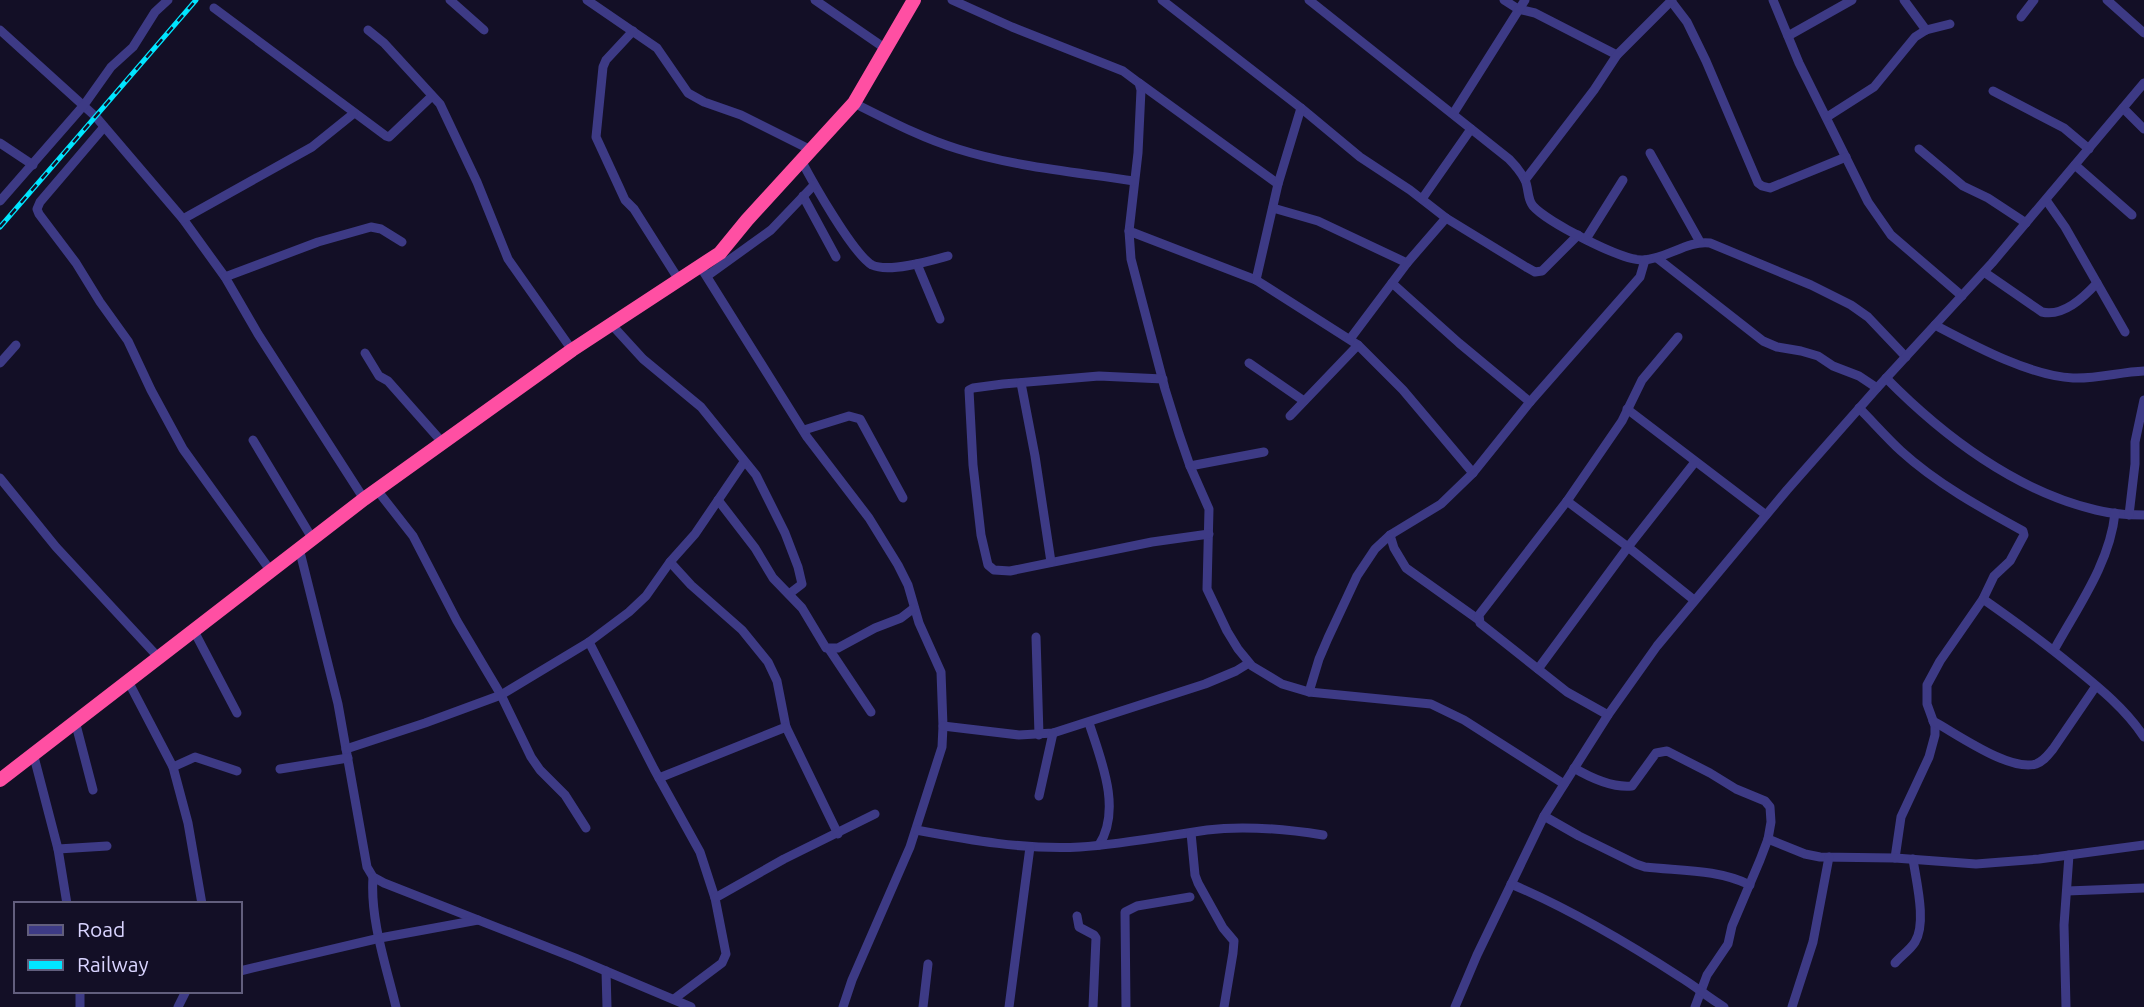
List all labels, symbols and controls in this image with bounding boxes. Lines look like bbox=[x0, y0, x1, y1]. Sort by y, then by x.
legend bbox=[14, 902, 242, 993]
text: Road bbox=[77, 917, 125, 941]
text: Railway bbox=[77, 952, 149, 976]

